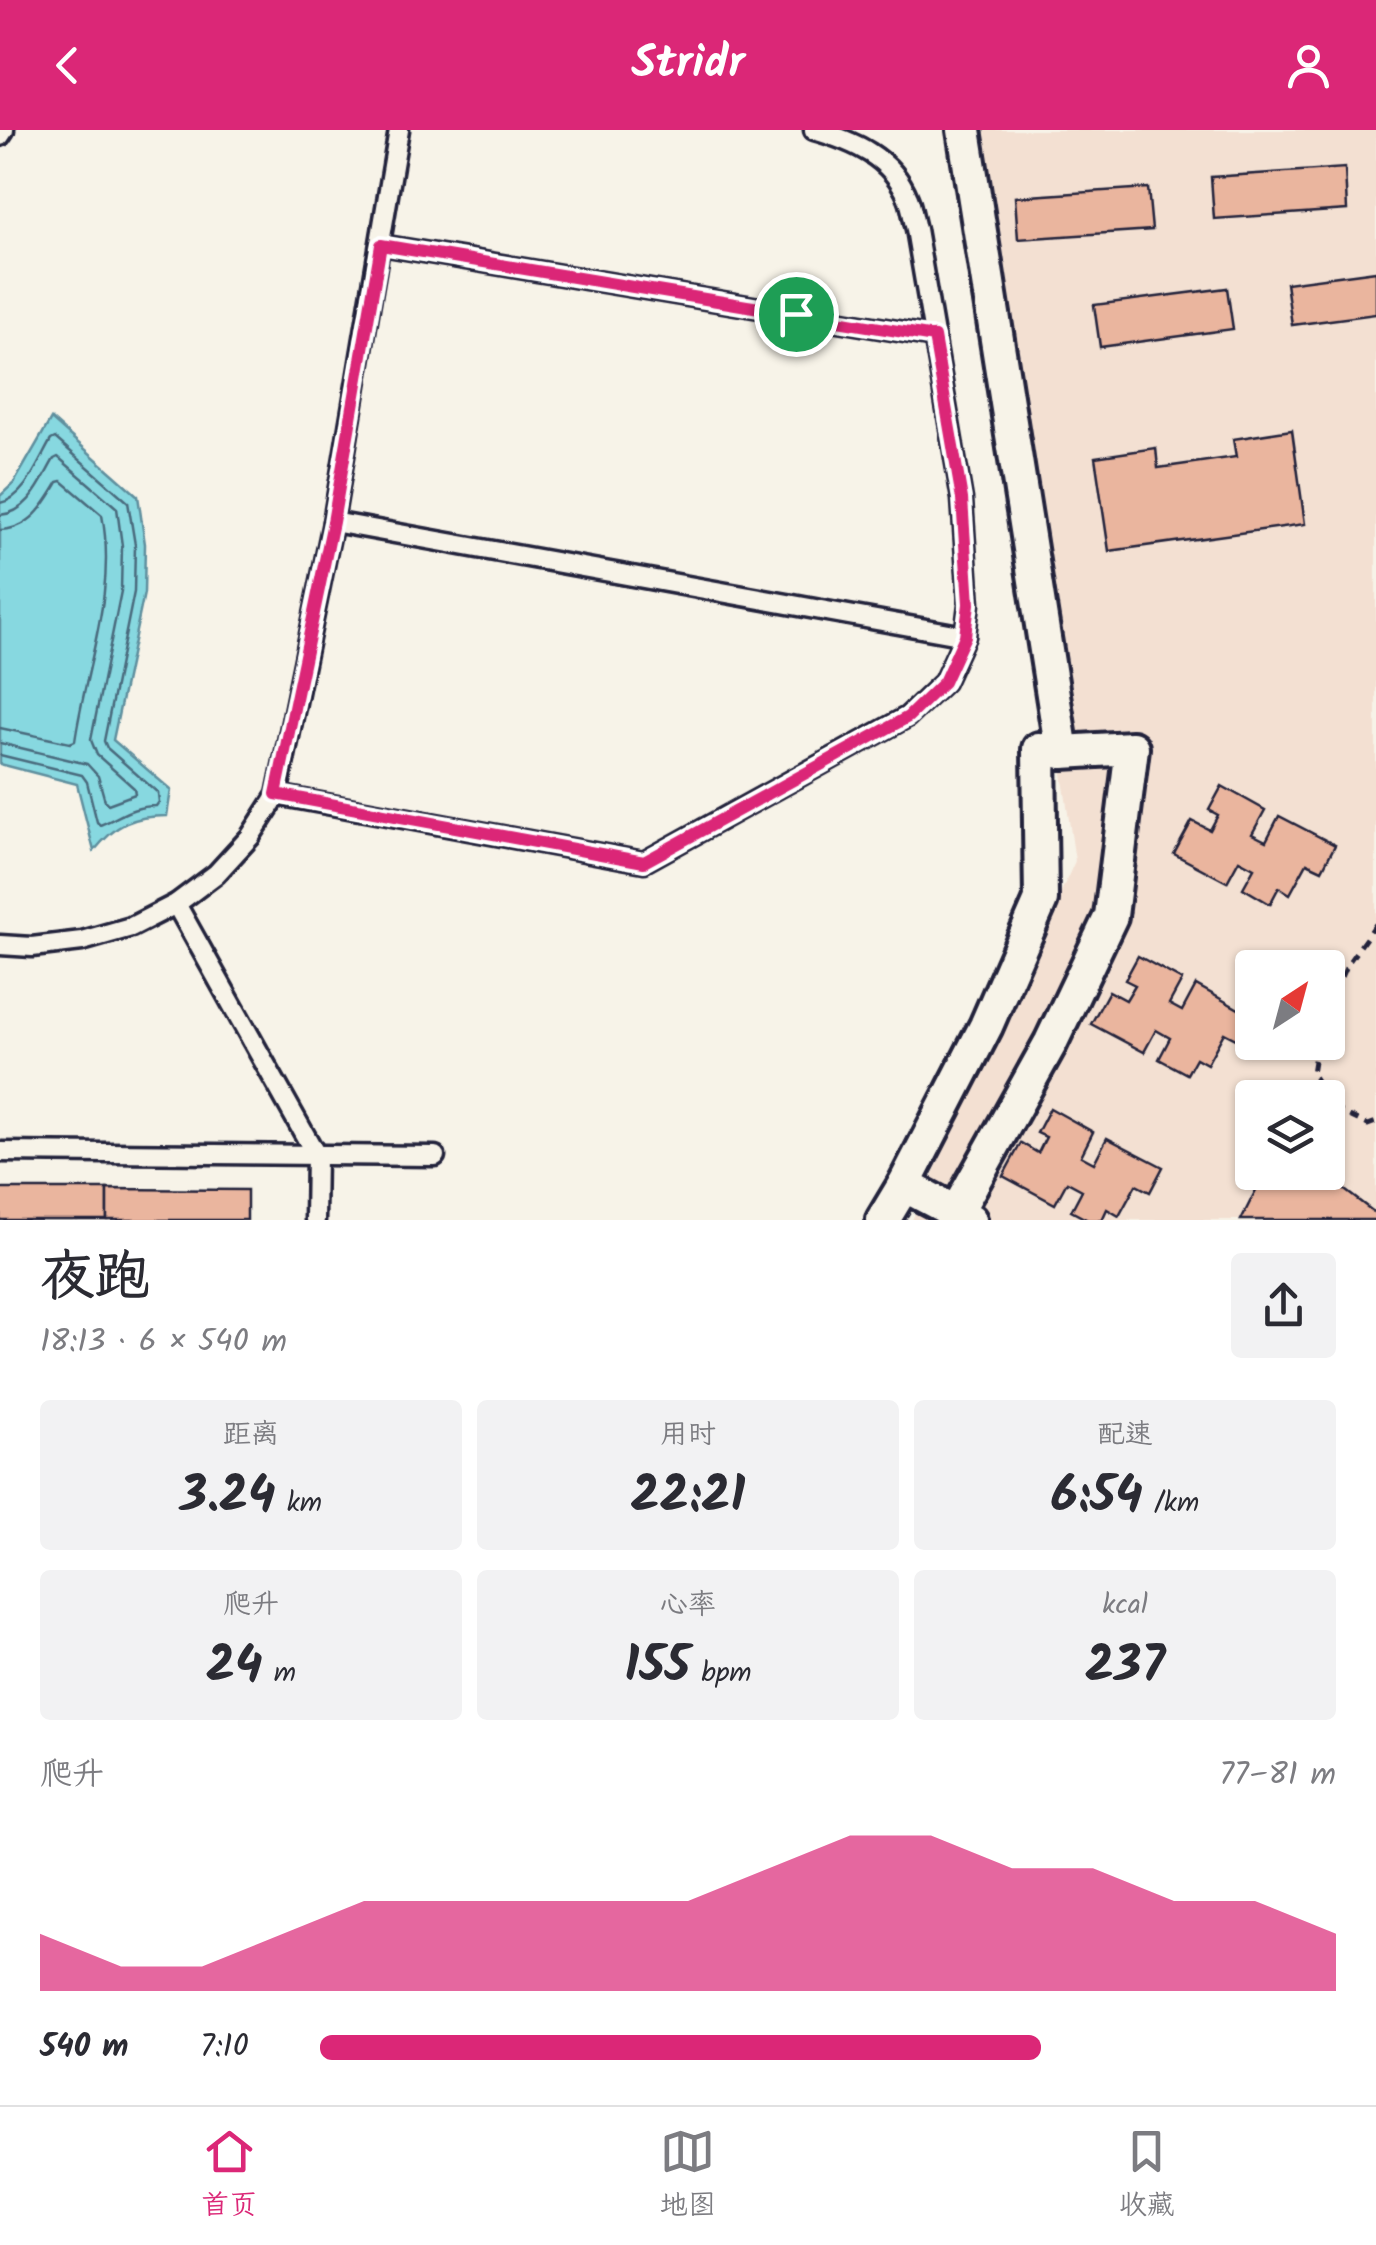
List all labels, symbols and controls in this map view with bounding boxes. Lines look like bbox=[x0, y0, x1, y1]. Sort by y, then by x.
text: Stridr bbox=[631, 29, 745, 101]
icon: back bbox=[40, 38, 95, 93]
icon: person bbox=[1281, 38, 1336, 93]
pin bbox=[754, 272, 839, 357]
icon: arrive bbox=[769, 287, 824, 342]
north arrow bbox=[1235, 950, 1345, 1060]
map controls bbox=[1235, 950, 1345, 1190]
button: layers bbox=[1235, 1080, 1345, 1190]
text: 夜跑 bbox=[40, 1236, 150, 1323]
button: share bbox=[1231, 1253, 1336, 1358]
text: 18:13 · 6 × 540 m bbox=[40, 1317, 287, 1368]
text: 距离 bbox=[223, 1413, 279, 1458]
text: 用时 bbox=[660, 1413, 716, 1458]
text: 配速 bbox=[1097, 1413, 1153, 1458]
text: 3.24 bbox=[180, 1458, 275, 1538]
text: 22:21 bbox=[631, 1458, 745, 1538]
text: 6:54 bbox=[1051, 1458, 1143, 1538]
text: km bbox=[275, 1481, 322, 1526]
text: /km bbox=[1143, 1481, 1199, 1526]
text: 爬升 bbox=[223, 1583, 279, 1628]
text: 心率 bbox=[660, 1583, 716, 1628]
text: kcal bbox=[1102, 1583, 1148, 1628]
text: 24 bbox=[206, 1628, 262, 1708]
text: 155 bbox=[624, 1628, 690, 1708]
text: 237 bbox=[1085, 1628, 1165, 1708]
text: m bbox=[262, 1651, 296, 1696]
text: bpm bbox=[690, 1651, 752, 1696]
text: 爬升 bbox=[40, 1750, 104, 1801]
text: 77–81 m bbox=[1219, 1750, 1336, 1801]
text: 540 m bbox=[40, 2022, 129, 2073]
text: 7:10 bbox=[200, 2022, 249, 2073]
tab: 首页 bbox=[201, 2124, 257, 2229]
tab: 地图 bbox=[660, 2124, 716, 2229]
tab: 收藏 bbox=[1119, 2124, 1175, 2229]

